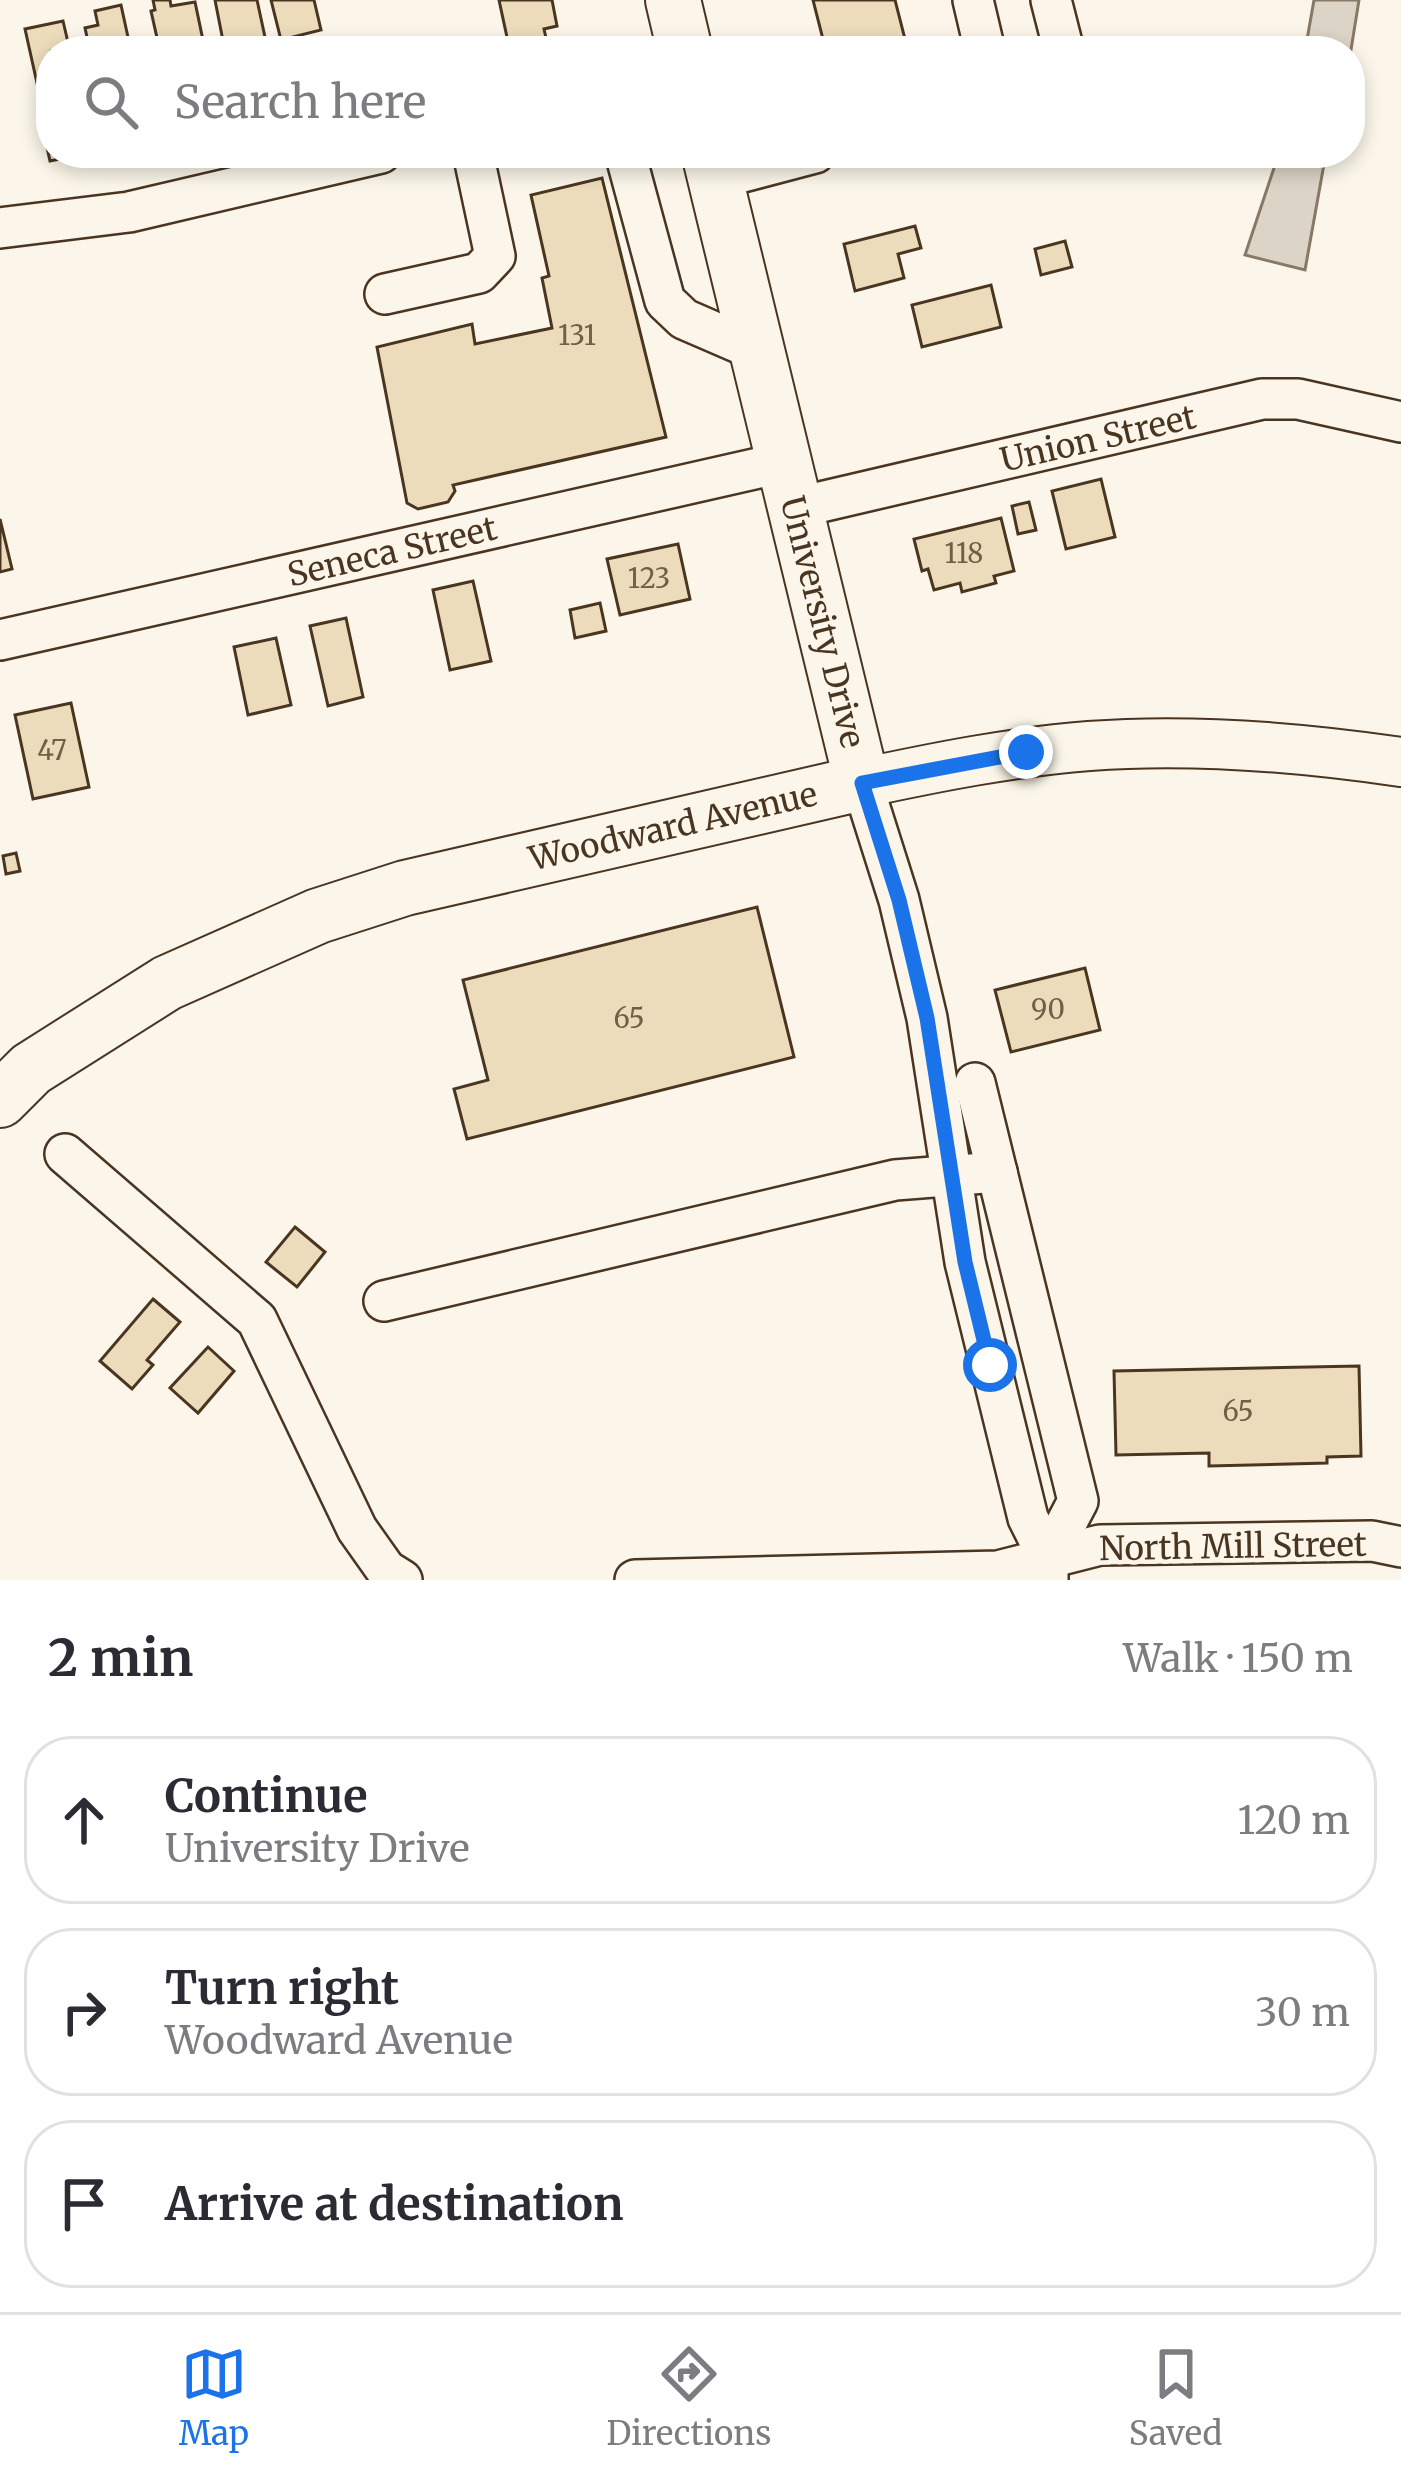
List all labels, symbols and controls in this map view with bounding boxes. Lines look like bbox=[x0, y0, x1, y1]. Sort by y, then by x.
search box bbox=[36, 36, 1365, 168]
icon: search bbox=[78, 69, 144, 135]
text: Search here bbox=[174, 74, 426, 130]
house number: 131 bbox=[558, 318, 596, 352]
street label: Union Street bbox=[996, 396, 1200, 481]
street label: University Drive bbox=[771, 492, 874, 752]
street label: Seneca Street bbox=[284, 507, 501, 595]
house number: 118 bbox=[945, 536, 983, 570]
house number: 123 bbox=[628, 561, 670, 595]
route end bbox=[999, 725, 1053, 779]
house number: 47 bbox=[37, 733, 67, 767]
street label: Woodward Avenue bbox=[524, 773, 821, 880]
house number: 90 bbox=[1031, 992, 1065, 1026]
house number: 65 bbox=[614, 1001, 645, 1035]
route start bbox=[963, 1338, 1017, 1392]
house number: 65 bbox=[1223, 1394, 1254, 1428]
street label: North Mill Street bbox=[1099, 1524, 1367, 1569]
text: 2 min bbox=[48, 1626, 193, 1690]
text: Walk · 150 m bbox=[1123, 1634, 1353, 1683]
text: Continue bbox=[165, 1768, 367, 1824]
icon: ahead bbox=[51, 1787, 117, 1853]
text: 120 m bbox=[1237, 1796, 1350, 1845]
text: University Drive bbox=[165, 1824, 470, 1873]
text: Turn right bbox=[165, 1960, 399, 2016]
icon: right bbox=[51, 1979, 117, 2045]
text: 30 m bbox=[1255, 1988, 1350, 2037]
text: Woodward Avenue bbox=[165, 2016, 513, 2065]
icon: arrive bbox=[51, 2171, 117, 2237]
text: Arrive at destination bbox=[165, 2176, 623, 2232]
tab: Map bbox=[179, 2341, 249, 2454]
tab: Directions bbox=[606, 2341, 771, 2454]
tab: Saved bbox=[1129, 2341, 1222, 2454]

